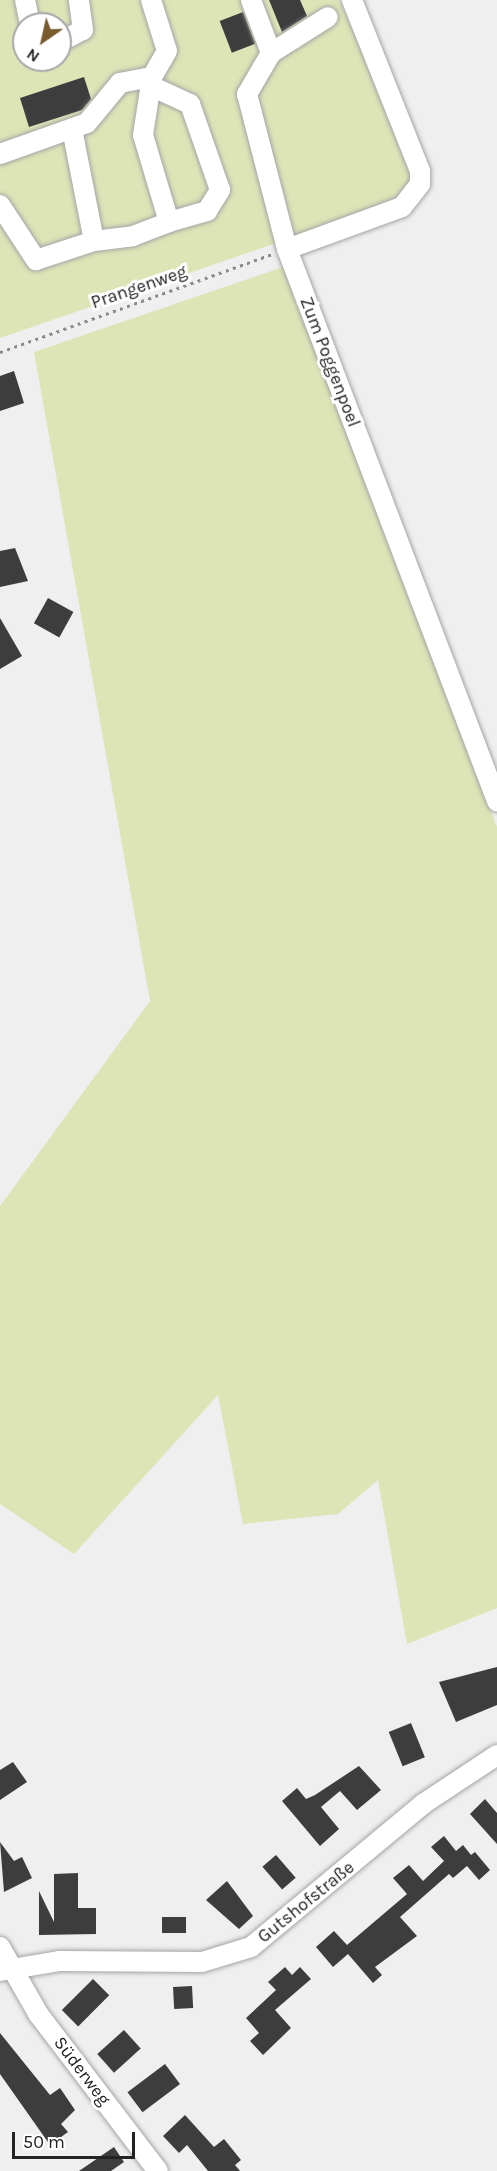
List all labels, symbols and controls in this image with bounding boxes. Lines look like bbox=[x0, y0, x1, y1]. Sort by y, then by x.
north arrow bbox=[12, 12, 72, 72]
text: N bbox=[23, 45, 43, 67]
street label: Prangenweg bbox=[88, 261, 190, 313]
street label: Zum Poggenpoel bbox=[295, 294, 365, 430]
street label: Gutshofstraße bbox=[253, 1856, 359, 1948]
street label: Süderweg bbox=[49, 2032, 115, 2110]
scale bar bbox=[15, 2120, 138, 2158]
text: 50 m bbox=[23, 2131, 65, 2153]

